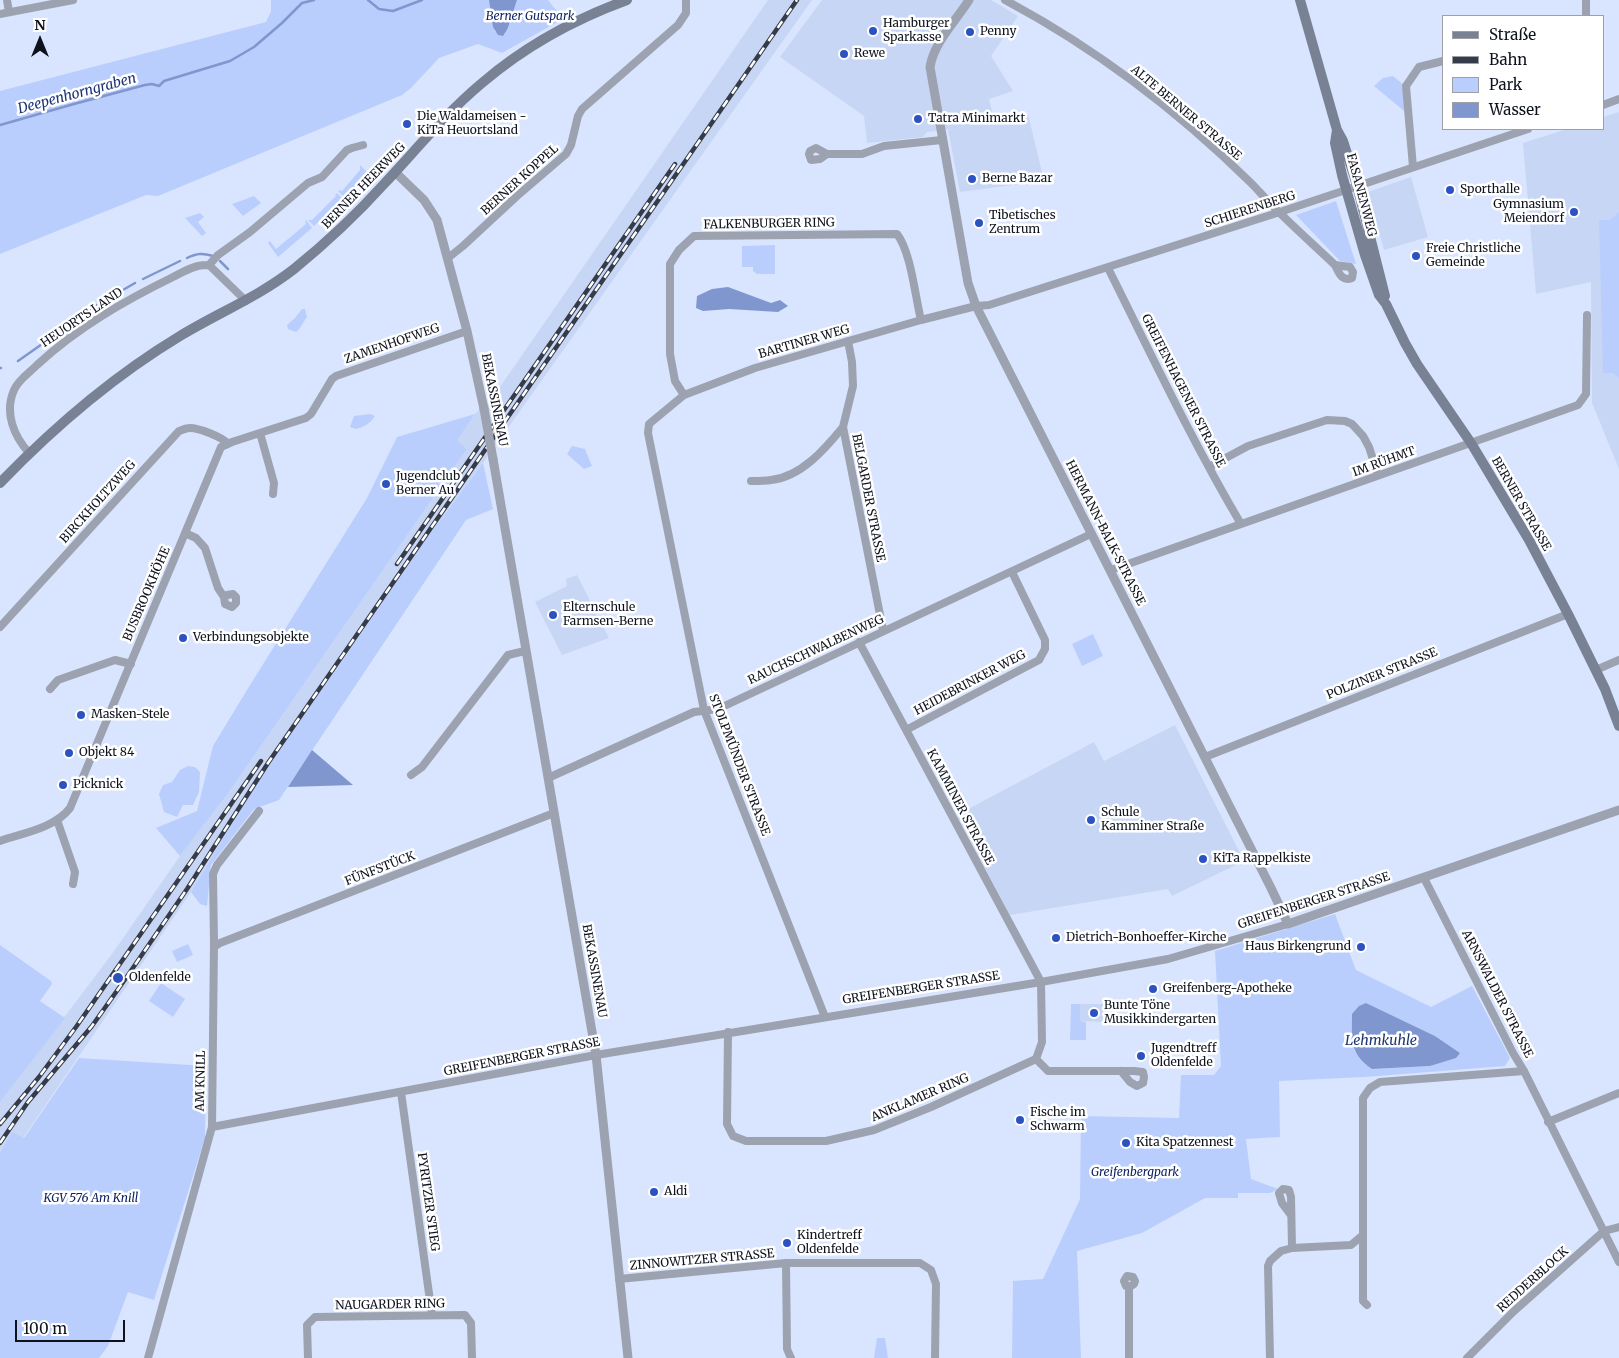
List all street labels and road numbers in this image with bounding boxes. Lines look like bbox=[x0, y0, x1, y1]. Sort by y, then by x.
street label: ALTE BERNER STRASSE bbox=[1128, 63, 1244, 163]
street label: BERNER HEERWEG bbox=[319, 140, 409, 232]
street label: BERNER KOPPEL bbox=[478, 142, 562, 218]
street label: FASANENWEG bbox=[1343, 152, 1379, 238]
street label: SCHIERENBERG bbox=[1203, 189, 1297, 231]
street label: FALKENBURGER RING bbox=[703, 216, 835, 232]
street label: HEUORTS LAND bbox=[38, 285, 126, 351]
street label: GREIFENHAGENER STRASSE bbox=[1138, 312, 1228, 470]
street label: ZAMENHOFWEG bbox=[343, 321, 441, 367]
street label: BARTINER WEG bbox=[757, 322, 851, 362]
street label: BEKASSINENAU bbox=[478, 352, 510, 448]
street label: BELGARDER STRASSE bbox=[849, 433, 887, 563]
street label: IM RÜHMT bbox=[1351, 444, 1417, 480]
street label: BERNER STRASSE bbox=[1488, 454, 1554, 554]
street label: BIRCKHOLTZWEG bbox=[57, 458, 139, 546]
street label: HERMANN-BALK-STRASSE bbox=[1062, 458, 1148, 608]
street label: BUSBROOKHÖHE bbox=[121, 545, 173, 643]
street label: RAUCHSCHWALBENWEG bbox=[746, 612, 886, 688]
street label: POLZINER STRASSE bbox=[1324, 645, 1440, 703]
street label: HEIDEBRINKER WEG bbox=[912, 647, 1028, 719]
street label: STOLPMÜNDER STRASSE bbox=[705, 692, 773, 838]
street label: KAMMINER STRASSE bbox=[923, 747, 997, 867]
street label: FÜNFSTÜCK bbox=[343, 849, 417, 889]
street label: GREIFENBERGER STRASSE bbox=[1236, 870, 1392, 932]
street label: BEKASSINENAU bbox=[579, 923, 609, 1019]
street label: ARNSWALDER STRASSE bbox=[1458, 928, 1536, 1060]
street label: GREIFENBERGER STRASSE bbox=[842, 968, 1000, 1008]
street label: GREIFENBERGER STRASSE bbox=[443, 1035, 601, 1079]
street label: AM KNILL bbox=[193, 1050, 209, 1112]
street label: ANKLAMER RING bbox=[869, 1071, 971, 1125]
street label: PYRITZER STIEG bbox=[414, 1152, 442, 1252]
street label: REDDERBLOCK bbox=[1495, 1244, 1571, 1316]
street label: ZINNOWITZER STRASSE bbox=[629, 1247, 775, 1273]
street label: NAUGARDER RING bbox=[335, 1297, 445, 1313]

